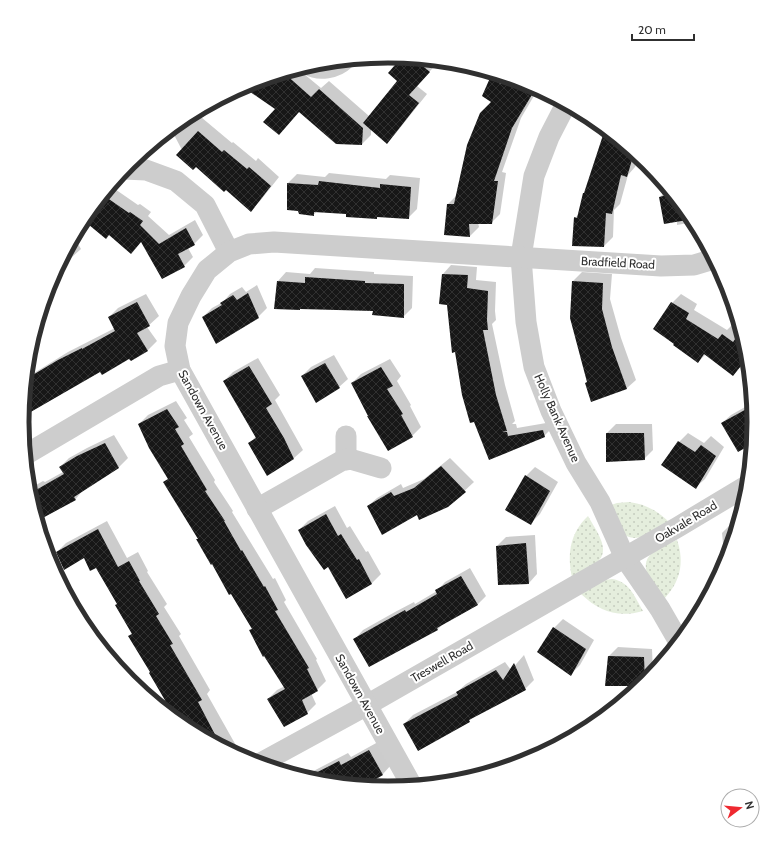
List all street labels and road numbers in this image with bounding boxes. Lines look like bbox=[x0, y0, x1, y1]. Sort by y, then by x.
street label: Bradfield Road bbox=[581, 253, 655, 272]
street label: Sandown Avenue bbox=[175, 367, 232, 452]
street label: Holly Bank Avenue bbox=[531, 371, 584, 464]
street label: Oakvale Road bbox=[652, 497, 719, 546]
street label: Treswell Road bbox=[408, 638, 475, 685]
street label: Sandown Avenue bbox=[332, 651, 389, 736]

